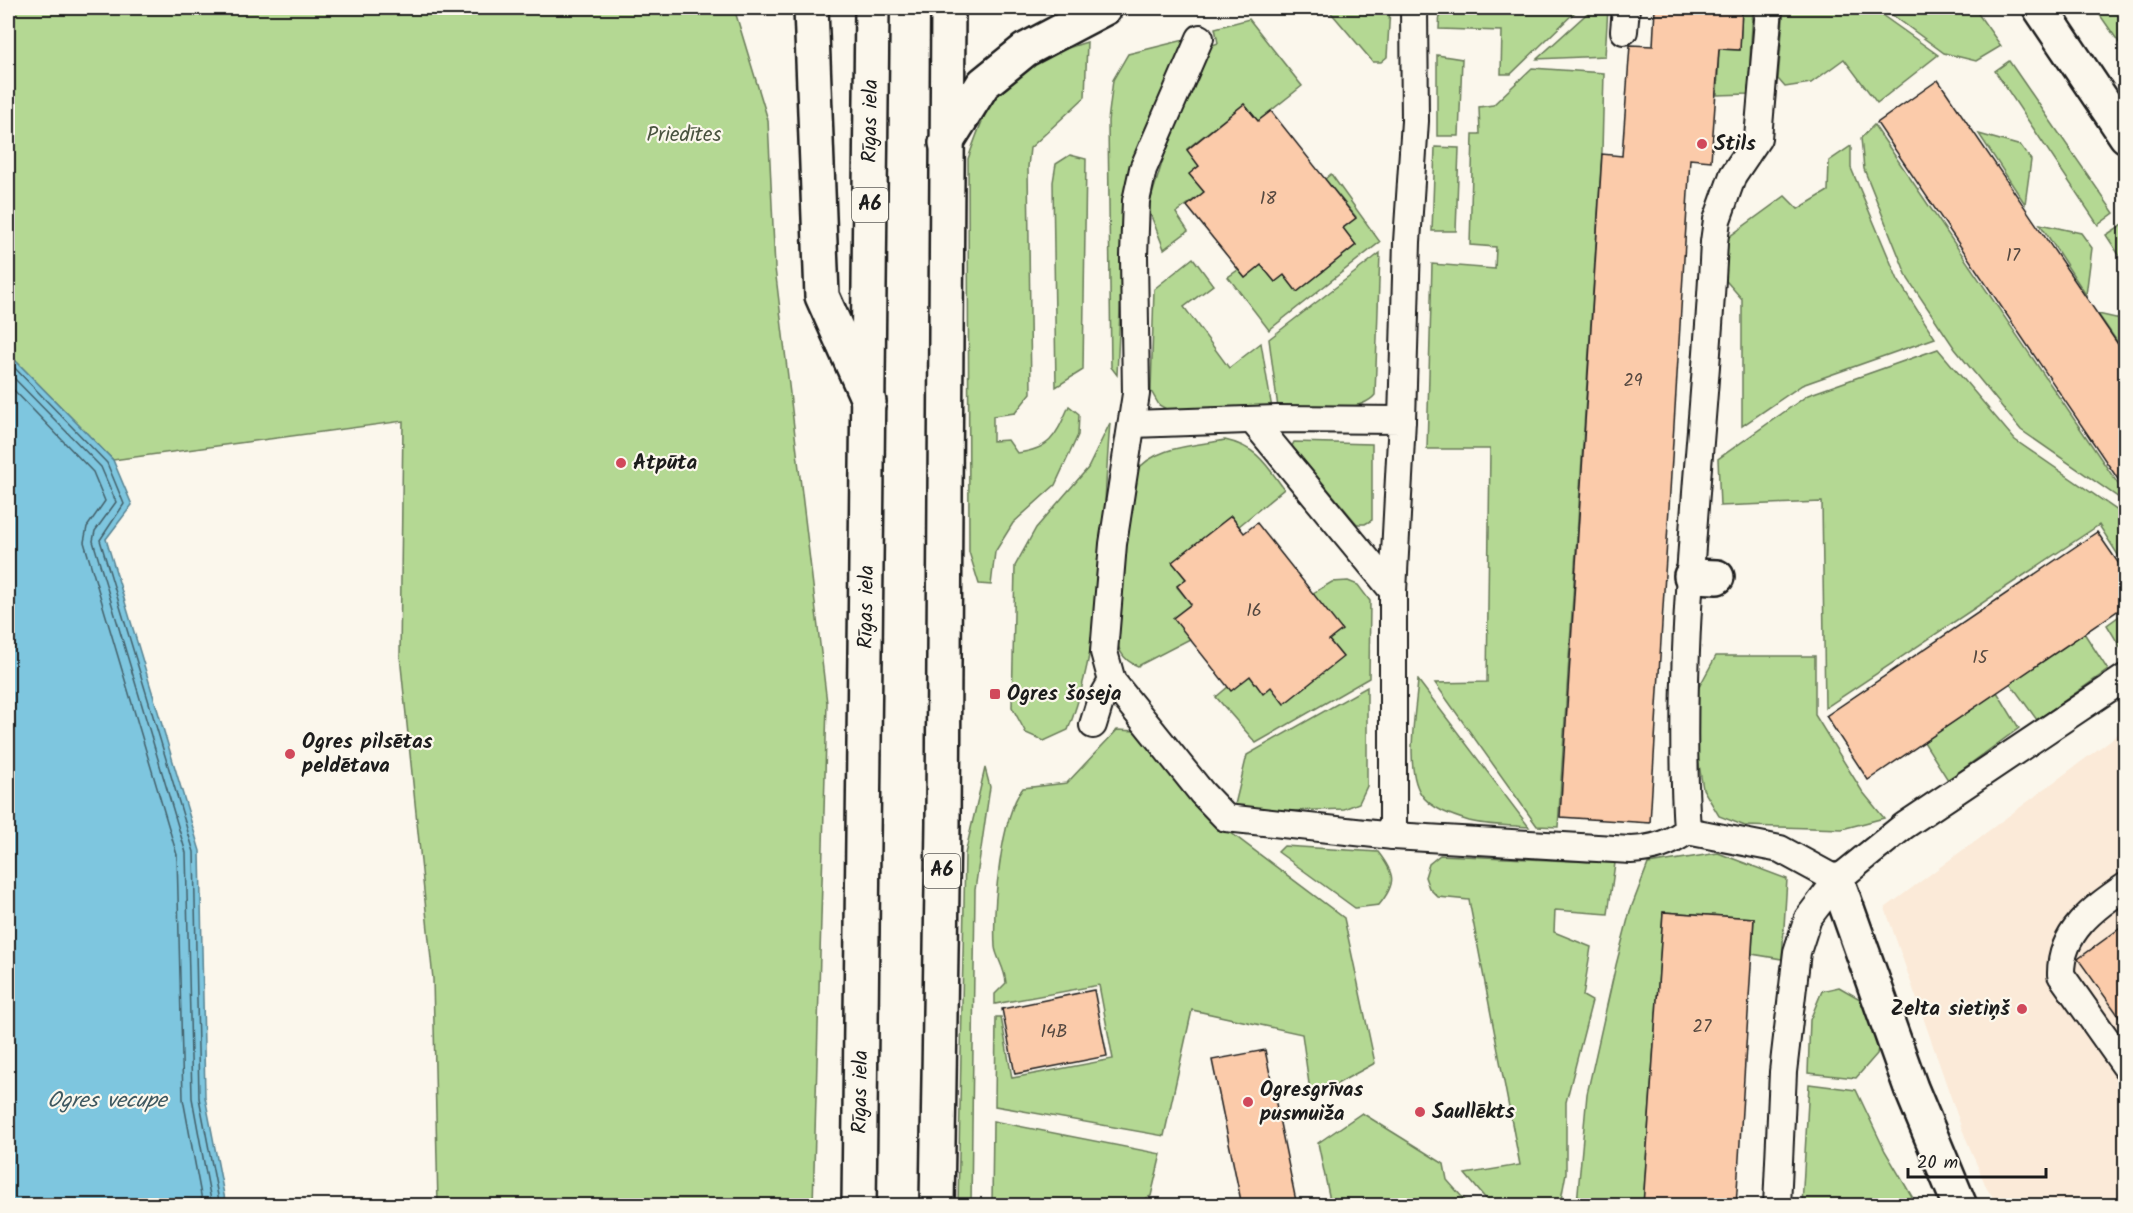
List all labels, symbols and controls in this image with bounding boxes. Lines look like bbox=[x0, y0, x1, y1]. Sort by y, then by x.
street label: Rīgas iela bbox=[854, 79, 888, 163]
park label: Priedītes bbox=[647, 119, 721, 152]
place label: Stils bbox=[1714, 128, 1756, 161]
marker: Stils bbox=[1695, 137, 1709, 151]
house number: 18 bbox=[1260, 185, 1276, 214]
road number: A6 bbox=[852, 188, 888, 222]
house number: 17 bbox=[2006, 242, 2021, 271]
house number: 29 bbox=[1623, 367, 1643, 396]
place label: Atpūta bbox=[633, 447, 698, 480]
marker: Atpūta bbox=[614, 456, 628, 470]
street label: Rīgas iela bbox=[850, 565, 884, 649]
house number: 16 bbox=[1246, 597, 1262, 626]
house number: 15 bbox=[1972, 644, 1989, 673]
place label: Ogres šoseja bbox=[1007, 678, 1122, 711]
marker: Ogres šoseja bbox=[988, 687, 1002, 701]
place label: Ogres pilsētas peldētava bbox=[301, 726, 433, 783]
marker: Ogres pilsētas peldētava bbox=[283, 747, 297, 761]
road number: A6 bbox=[924, 854, 960, 888]
place label: Zelta sietiņš bbox=[1890, 993, 2010, 1026]
marker: Zelta sietiņš bbox=[2015, 1002, 2029, 1016]
house number: 27 bbox=[1693, 1013, 1712, 1042]
house number: 14B bbox=[1040, 1018, 1068, 1047]
street label: Rīgas iela bbox=[844, 1050, 878, 1134]
place label: Ogresgrīvas pusmuiža bbox=[1259, 1074, 1363, 1131]
water label: Ogres vecupe bbox=[47, 1084, 169, 1119]
marker: Ogresgrīvas pusmuiža bbox=[1241, 1095, 1255, 1109]
place label: Saullēkts bbox=[1432, 1096, 1515, 1129]
marker: Saullēkts bbox=[1413, 1105, 1427, 1119]
scale bar bbox=[1908, 1141, 2046, 1179]
text: 20 m bbox=[1917, 1149, 1958, 1178]

